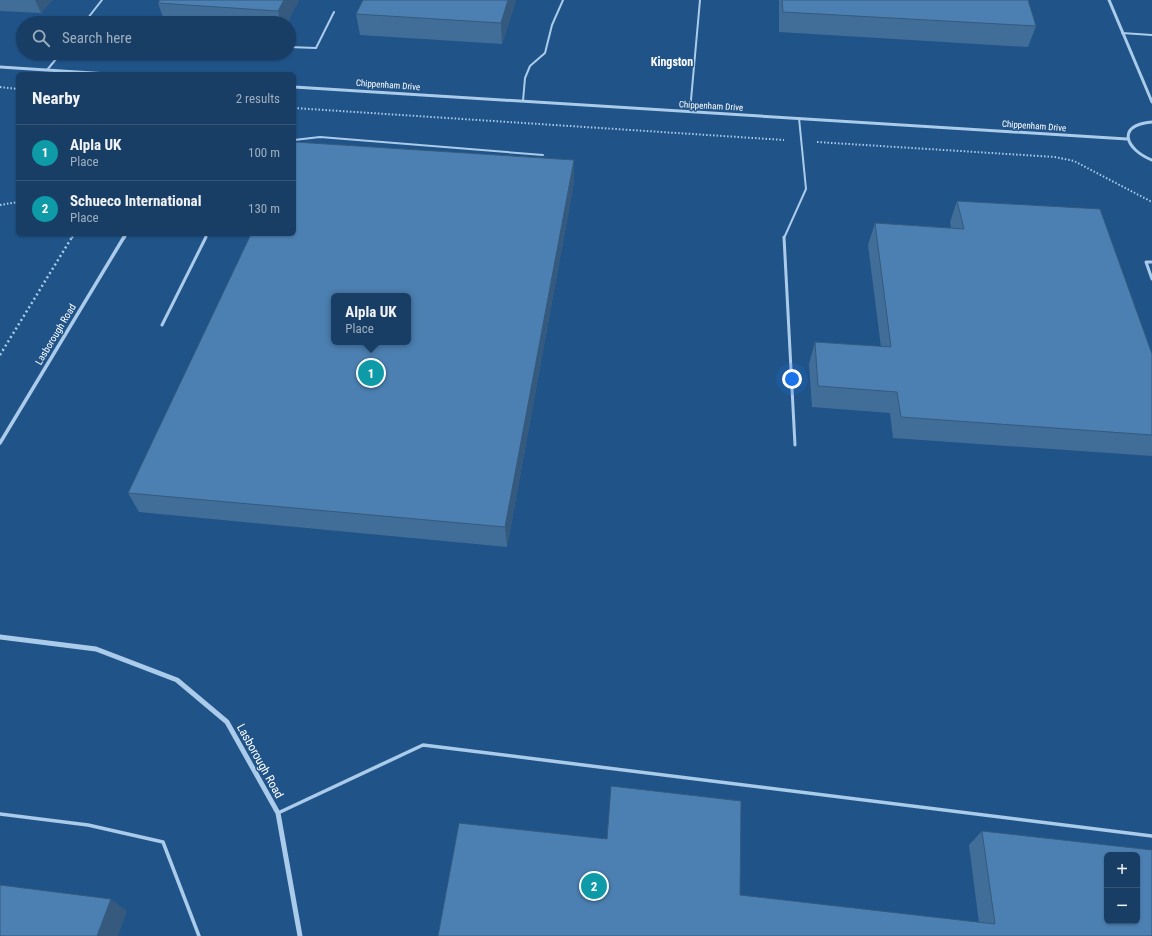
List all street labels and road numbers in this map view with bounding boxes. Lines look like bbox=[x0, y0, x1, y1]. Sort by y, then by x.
street label: Chippenham Drive bbox=[356, 78, 420, 92]
street label: Chippenham Drive bbox=[679, 99, 743, 113]
street label: Chippenham Drive bbox=[1002, 119, 1066, 133]
street label: Lasborough Road bbox=[33, 302, 78, 367]
street label: Lasborough Road bbox=[234, 721, 286, 801]

